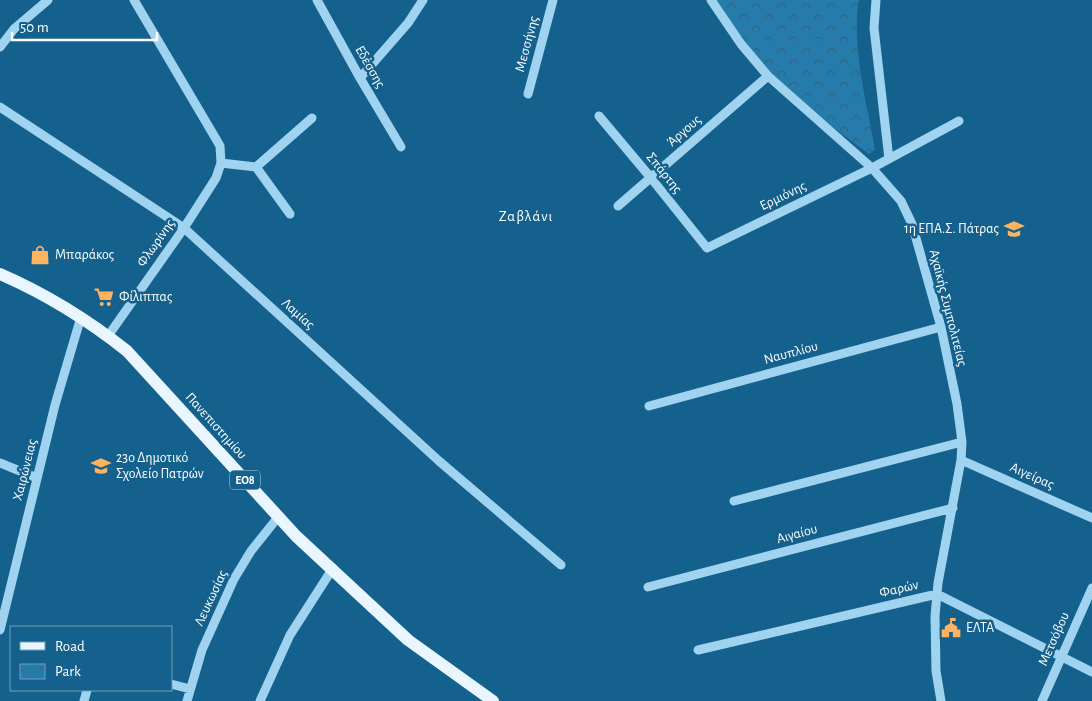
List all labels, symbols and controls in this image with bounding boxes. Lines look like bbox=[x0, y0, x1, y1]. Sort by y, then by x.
scale bar bbox=[12, 10, 158, 42]
street label: Μεσσήνης bbox=[513, 14, 541, 73]
text: 50 m bbox=[20, 20, 49, 35]
street label: Εδέσσης bbox=[352, 44, 388, 91]
street label: Άργους bbox=[664, 112, 704, 149]
street label: Σπάρτης bbox=[643, 150, 685, 196]
street label: Ερμιόνης bbox=[758, 179, 809, 213]
district label: Ζαβλάνι bbox=[499, 209, 553, 224]
street label: Φλωρίνης bbox=[135, 216, 178, 269]
school or university icon: 1η ΕΠΑ.Σ. Πάτρας bbox=[1003, 218, 1025, 240]
place label: 1η ΕΠΑ.Σ. Πάτρας bbox=[904, 222, 1000, 236]
shop icon: Μπαράκος bbox=[29, 244, 51, 266]
place label: Μπαράκος bbox=[55, 248, 115, 262]
street label: Αχαϊκής Συμπολιτείας bbox=[927, 248, 969, 368]
supermarket icon: Φίλιππας bbox=[93, 286, 115, 308]
place label: Φίλιππας bbox=[119, 290, 173, 304]
street label: Λαμίας bbox=[279, 296, 318, 333]
street label: Ναυπλίου bbox=[762, 339, 820, 367]
street label: Πανεπιστημίου bbox=[183, 390, 249, 462]
street label: Χαιρώνειας bbox=[11, 437, 40, 502]
place label: 23ο Δημοτικό Σχολείο Πατρών bbox=[116, 451, 204, 481]
school or university icon: 23ο Δημοτικό Σχολείο Πατρών bbox=[90, 455, 112, 477]
street label: Αιγείρας bbox=[1008, 460, 1057, 492]
road number: ΕΟ8 bbox=[230, 470, 260, 490]
street label: Αιγαίου bbox=[775, 522, 819, 546]
street label: Λευκωσίας bbox=[192, 567, 230, 628]
street label: Φαρών bbox=[878, 578, 920, 600]
street label: Μετσόβου bbox=[1036, 610, 1072, 668]
public building icon: ΕΛΤΑ bbox=[940, 617, 962, 639]
place label: ΕΛΤΑ bbox=[966, 621, 994, 635]
legend bbox=[10, 626, 172, 691]
text: Road bbox=[55, 639, 85, 654]
text: Park bbox=[55, 664, 81, 679]

